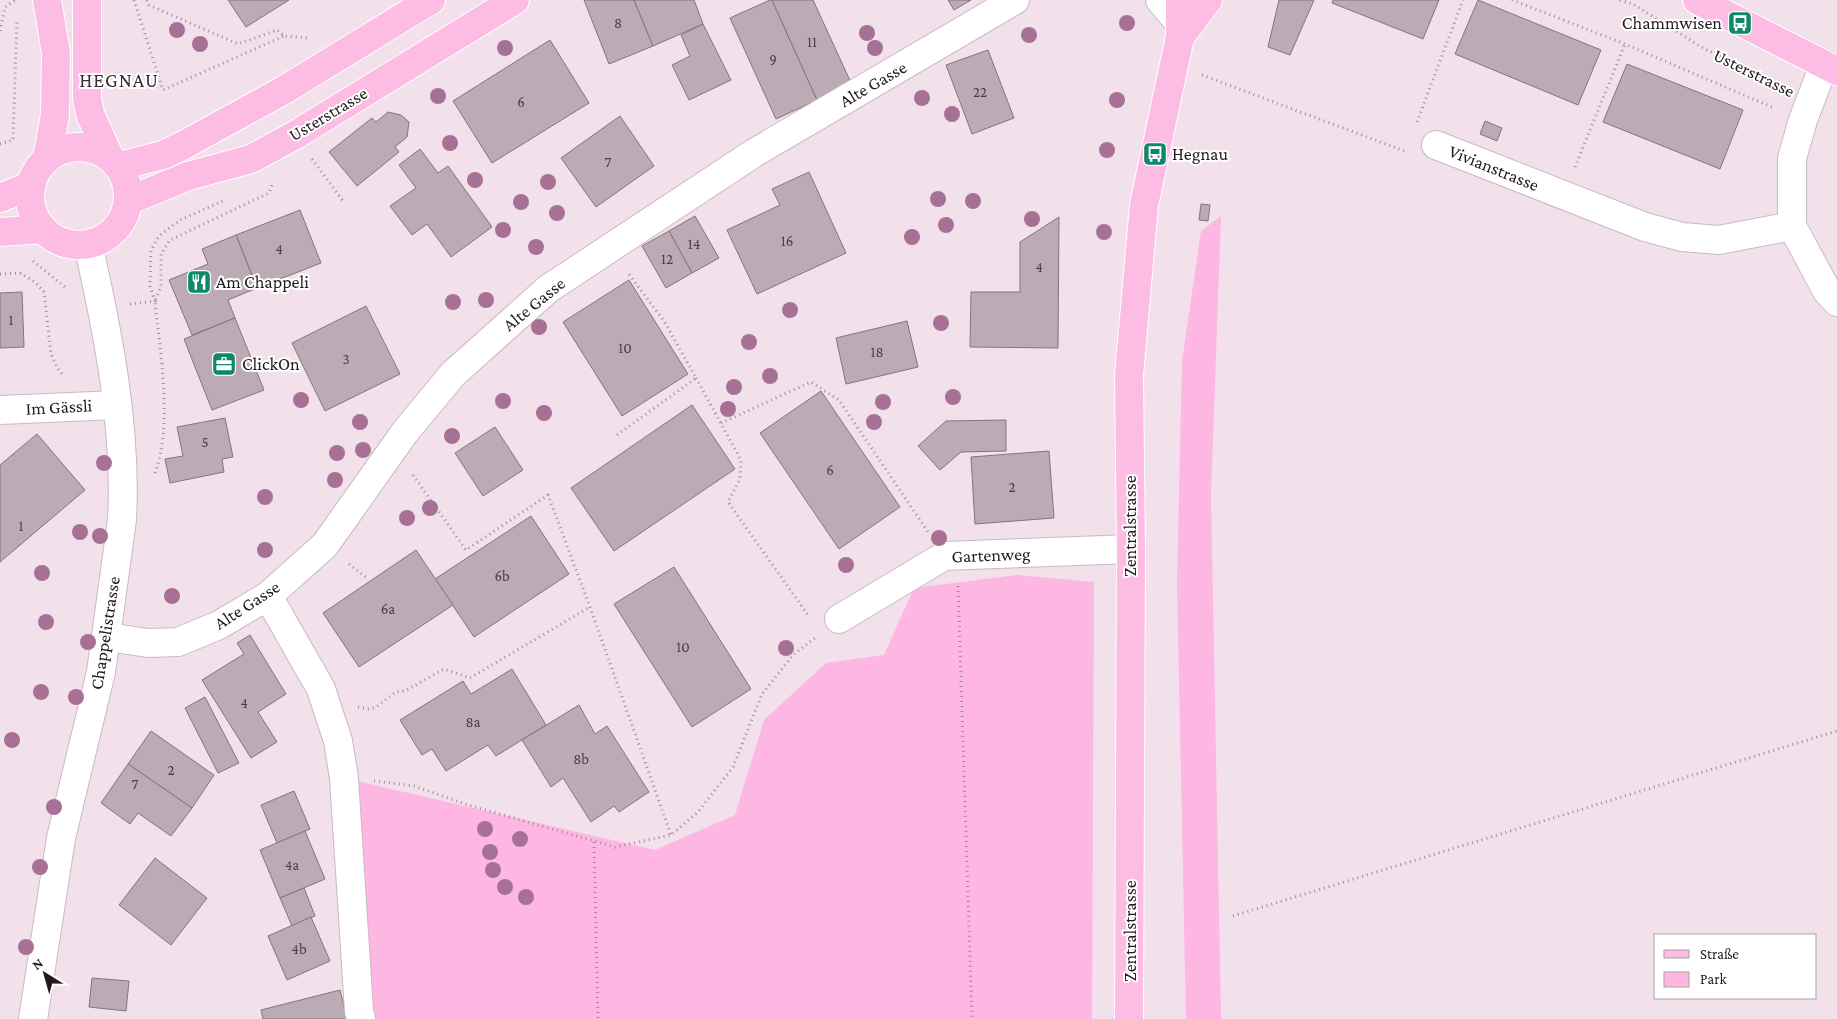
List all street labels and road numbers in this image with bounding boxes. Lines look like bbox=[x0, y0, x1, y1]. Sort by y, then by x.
street label: Usterstrasse bbox=[1710, 45, 1798, 101]
street label: Alte Gasse bbox=[836, 57, 910, 111]
street label: Usterstrasse bbox=[285, 83, 371, 145]
street label: Vivianstrasse bbox=[1446, 141, 1542, 195]
street label: Alte Gasse bbox=[499, 273, 569, 335]
street label: Im Gässli bbox=[25, 395, 93, 419]
street label: Zentralstrasse bbox=[1120, 475, 1140, 577]
street label: Gartenweg bbox=[951, 544, 1031, 566]
street label: Chappelistrasse bbox=[86, 575, 124, 691]
street label: Alte Gasse bbox=[211, 576, 283, 634]
street label: Zentralstrasse bbox=[1120, 880, 1140, 982]

